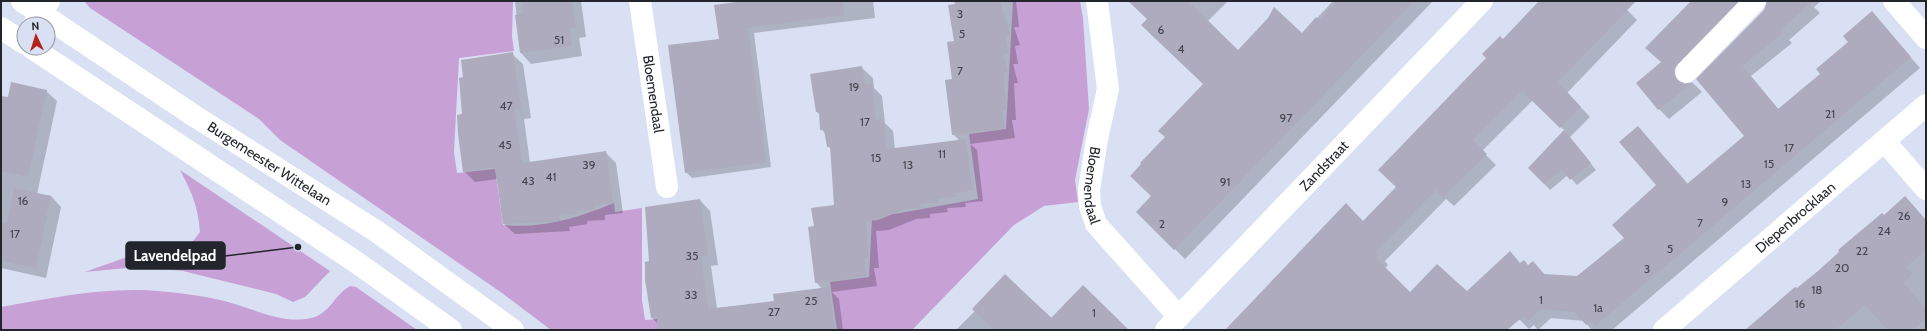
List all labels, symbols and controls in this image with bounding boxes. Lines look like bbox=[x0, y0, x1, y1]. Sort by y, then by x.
house number: 3 bbox=[957, 6, 963, 21]
north arrow bbox=[16, 16, 56, 56]
text: N bbox=[31, 19, 40, 33]
house number: 6 bbox=[1158, 22, 1165, 37]
house number: 5 bbox=[959, 26, 965, 41]
house number: 51 bbox=[554, 32, 564, 47]
house number: 4 bbox=[1178, 41, 1185, 56]
street label: Bloemendaal bbox=[639, 54, 668, 135]
house number: 7 bbox=[957, 63, 963, 78]
house number: 19 bbox=[849, 79, 860, 94]
house number: 47 bbox=[500, 98, 512, 113]
house number: 21 bbox=[1825, 106, 1835, 121]
house number: 97 bbox=[1280, 110, 1292, 125]
house number: 17 bbox=[860, 114, 870, 129]
street label: Burgemeester Wittelaan bbox=[204, 118, 335, 210]
street label: Zandstraat bbox=[1296, 136, 1352, 194]
house number: 45 bbox=[498, 137, 512, 152]
house number: 17 bbox=[1784, 140, 1794, 155]
house number: 11 bbox=[938, 146, 946, 161]
street label: Bloemendaal bbox=[1080, 146, 1105, 227]
house number: 15 bbox=[871, 150, 881, 165]
house number: 15 bbox=[1764, 156, 1774, 171]
house number: 39 bbox=[582, 157, 596, 172]
house number: 13 bbox=[903, 157, 913, 172]
house number: 41 bbox=[546, 169, 556, 184]
house number: 43 bbox=[521, 173, 535, 188]
house number: 91 bbox=[1220, 174, 1230, 189]
house number: 13 bbox=[1741, 176, 1751, 191]
street label: Diepenbrocklaan bbox=[1751, 178, 1839, 257]
house number: 16 bbox=[18, 193, 29, 208]
house number: 9 bbox=[1722, 194, 1729, 209]
house number: 26 bbox=[1897, 208, 1911, 223]
house number: 7 bbox=[1697, 215, 1703, 230]
house number: 2 bbox=[1159, 216, 1165, 231]
house number: 24 bbox=[1877, 223, 1891, 238]
house number: 17 bbox=[10, 226, 20, 241]
house number: 5 bbox=[1667, 241, 1673, 256]
callout: Lavendelpad bbox=[126, 242, 225, 269]
house number: 22 bbox=[1856, 243, 1868, 258]
text: Lavendelpad bbox=[134, 247, 216, 265]
house number: 35 bbox=[686, 248, 698, 263]
house number: 20 bbox=[1835, 260, 1849, 275]
house number: 3 bbox=[1644, 261, 1650, 276]
house number: 18 bbox=[1811, 282, 1823, 297]
house number: 33 bbox=[685, 287, 697, 302]
house number: 1 bbox=[1539, 292, 1543, 307]
house number: 25 bbox=[805, 293, 817, 308]
house number: 16 bbox=[1795, 296, 1806, 311]
house number: 1a bbox=[1593, 300, 1603, 315]
house number: 27 bbox=[768, 304, 780, 319]
house number: 1 bbox=[1092, 305, 1096, 320]

